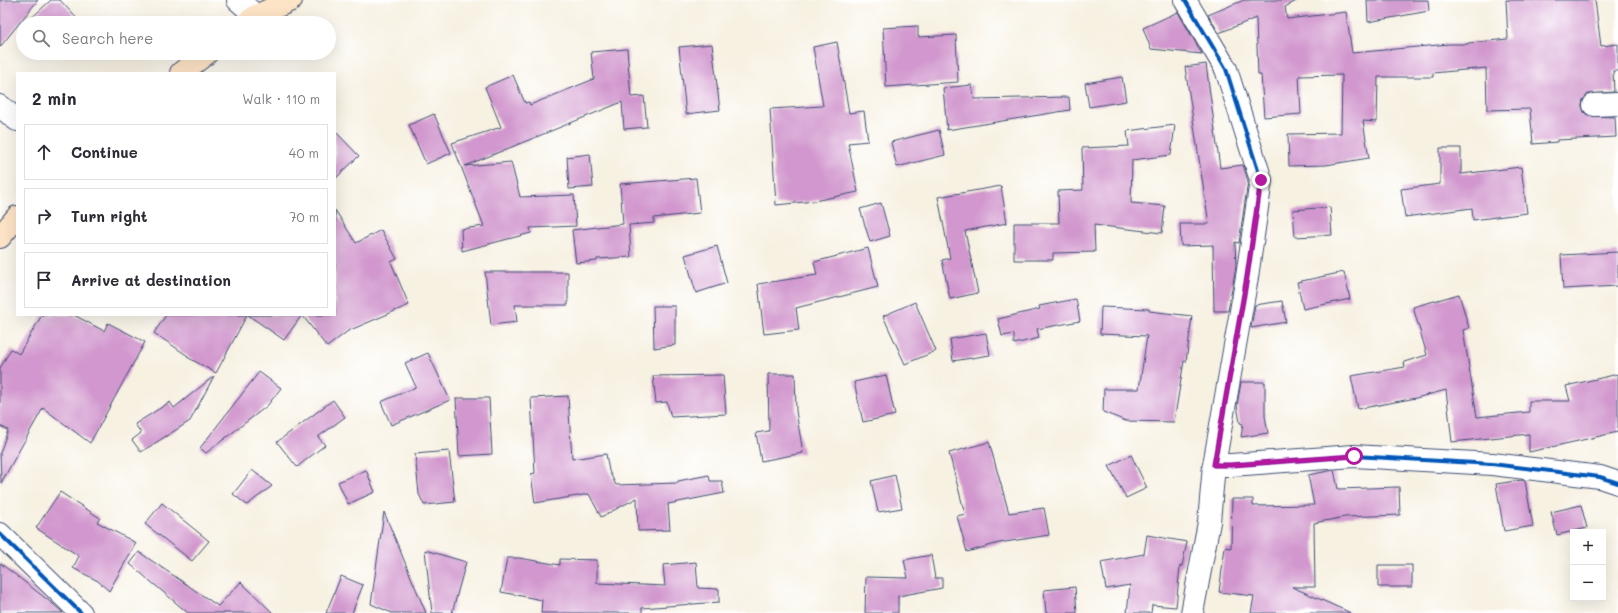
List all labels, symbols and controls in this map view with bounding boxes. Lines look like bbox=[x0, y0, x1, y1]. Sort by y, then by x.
search box bbox=[16, 16, 336, 60]
icon: search bbox=[30, 27, 52, 49]
text: Search here bbox=[62, 28, 153, 48]
text: 2 min bbox=[32, 87, 77, 109]
text: Walk · 110 m bbox=[242, 90, 320, 107]
icon: ahead bbox=[33, 141, 55, 163]
text: Continue bbox=[71, 142, 138, 162]
text: 40 m bbox=[289, 144, 319, 161]
route end bbox=[1252, 171, 1270, 189]
icon: right bbox=[33, 205, 55, 227]
text: Turn right bbox=[71, 206, 148, 226]
text: 70 m bbox=[289, 208, 319, 225]
icon: arrive bbox=[33, 269, 55, 291]
text: Arrive at destination bbox=[71, 270, 231, 290]
route start bbox=[1345, 447, 1363, 465]
map controls bbox=[1570, 529, 1606, 601]
button: + bbox=[1570, 529, 1606, 565]
button: − bbox=[1570, 565, 1606, 601]

